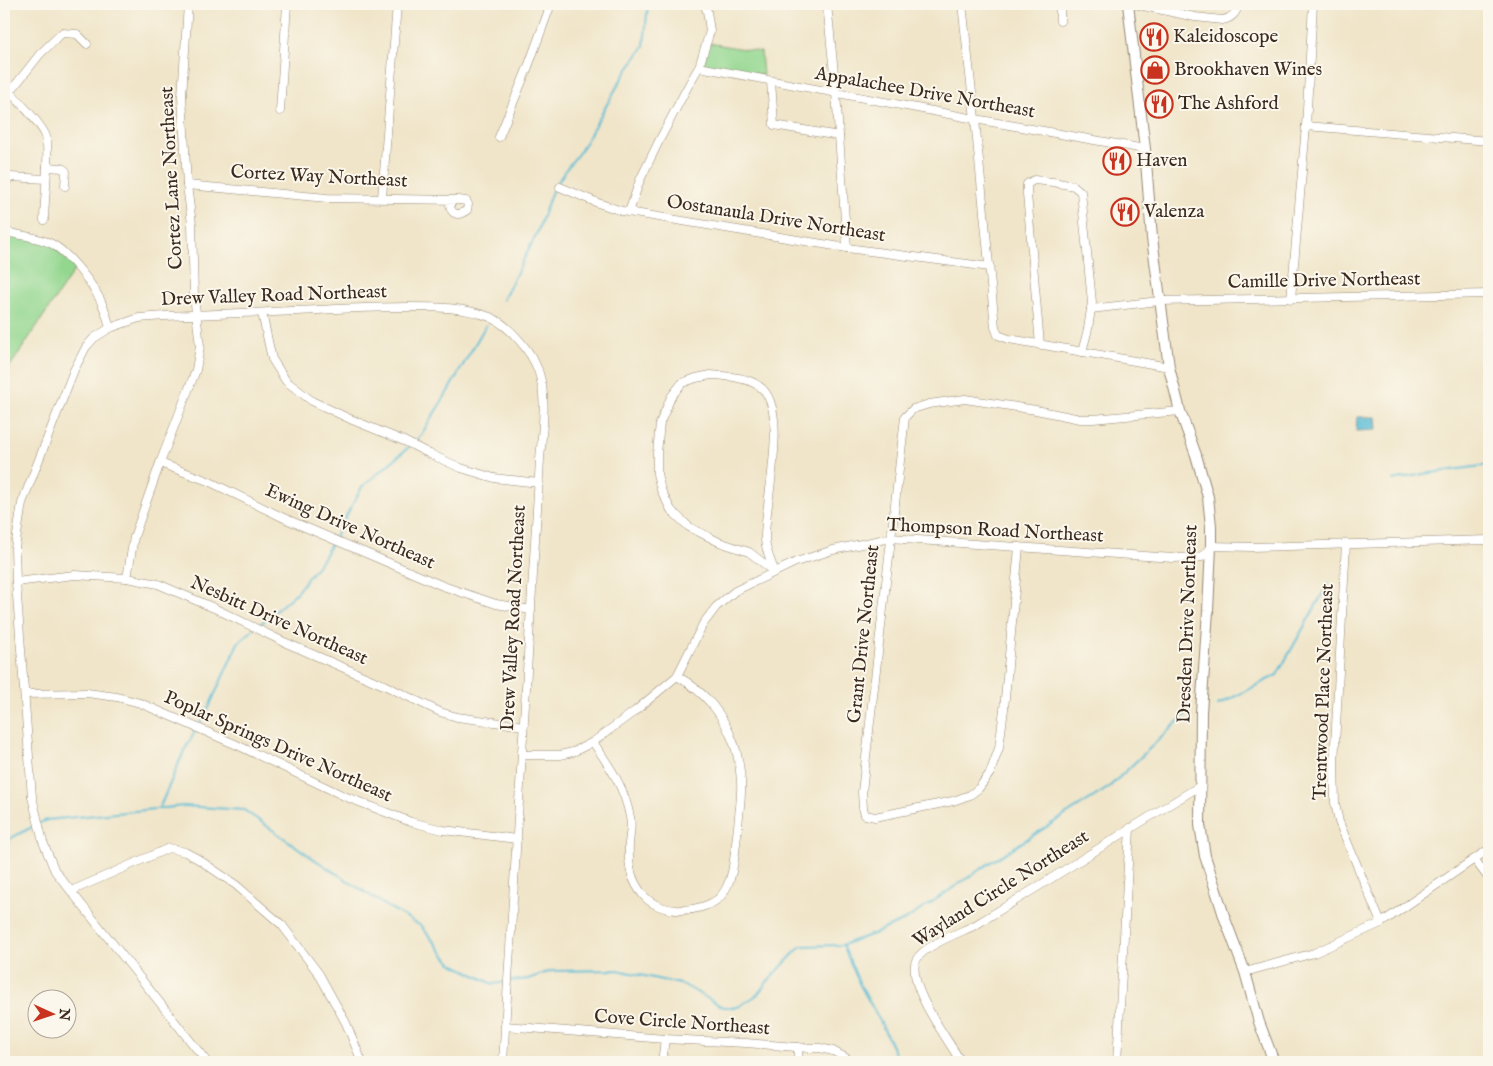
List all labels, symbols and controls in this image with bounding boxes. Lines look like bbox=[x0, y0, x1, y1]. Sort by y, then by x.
restaurant icon: Kaleidoscope bbox=[1139, 22, 1169, 52]
place label: Kaleidoscope bbox=[1173, 25, 1279, 49]
shop icon: Brookhaven Wines bbox=[1140, 55, 1170, 85]
place label: Brookhaven Wines bbox=[1174, 58, 1322, 82]
street label: Appalachee Drive Northeast bbox=[812, 62, 1037, 124]
street label: Cortez Lane Northeast bbox=[155, 85, 189, 270]
restaurant icon: The Ashford bbox=[1144, 89, 1174, 119]
place label: The Ashford bbox=[1178, 92, 1279, 116]
restaurant icon: Haven bbox=[1102, 146, 1132, 176]
place label: Haven bbox=[1136, 149, 1188, 173]
street label: Cortez Way Northeast bbox=[230, 160, 409, 194]
street label: Oostanaula Drive Northeast bbox=[665, 190, 888, 248]
restaurant icon: Valenza bbox=[1110, 197, 1140, 227]
place label: Valenza bbox=[1143, 200, 1205, 224]
street label: Camille Drive Northeast bbox=[1227, 267, 1421, 295]
street label: Drew Valley Road Northeast bbox=[160, 280, 388, 312]
street label: Ewing Drive Northeast bbox=[261, 479, 439, 575]
street label: Drew Valley Road Northeast bbox=[496, 504, 532, 732]
street label: Thompson Road Northeast bbox=[886, 513, 1105, 549]
street label: Dresden Drive Northeast bbox=[1173, 524, 1203, 724]
street label: Grant Drive Northeast bbox=[843, 543, 885, 724]
street label: Nesbitt Drive Northeast bbox=[187, 571, 372, 671]
street label: Trentwood Place Northeast bbox=[1308, 583, 1340, 801]
street label: Poplar Springs Drive Northeast bbox=[160, 686, 396, 808]
street label: Wayland Circle Northeast bbox=[908, 825, 1094, 953]
north arrow bbox=[28, 988, 78, 1038]
street label: Cove Circle Northeast bbox=[593, 1005, 771, 1041]
text: N bbox=[55, 1007, 73, 1021]

